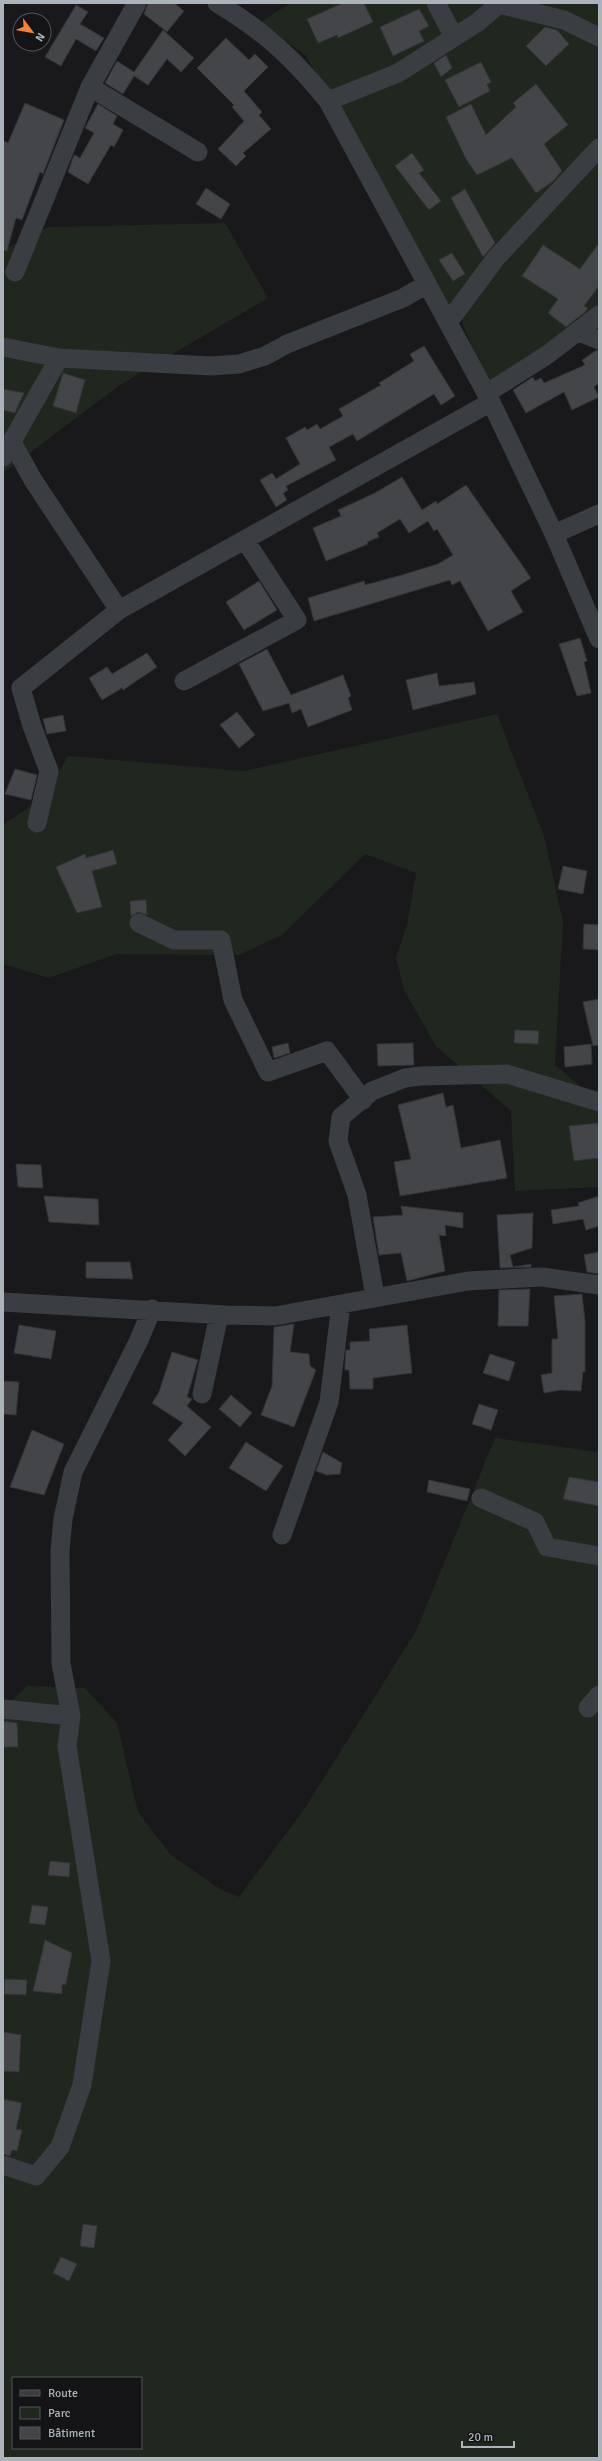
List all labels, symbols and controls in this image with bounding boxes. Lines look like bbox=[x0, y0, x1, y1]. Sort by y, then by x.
north arrow bbox=[12, 12, 52, 52]
text: N bbox=[33, 30, 48, 44]
legend bbox=[12, 2377, 142, 2449]
text: Route bbox=[48, 2386, 78, 2401]
text: Parc bbox=[48, 2406, 71, 2421]
scale bar bbox=[462, 2423, 514, 2449]
text: Bâtiment bbox=[48, 2426, 95, 2441]
text: 20 m bbox=[468, 2430, 493, 2445]

